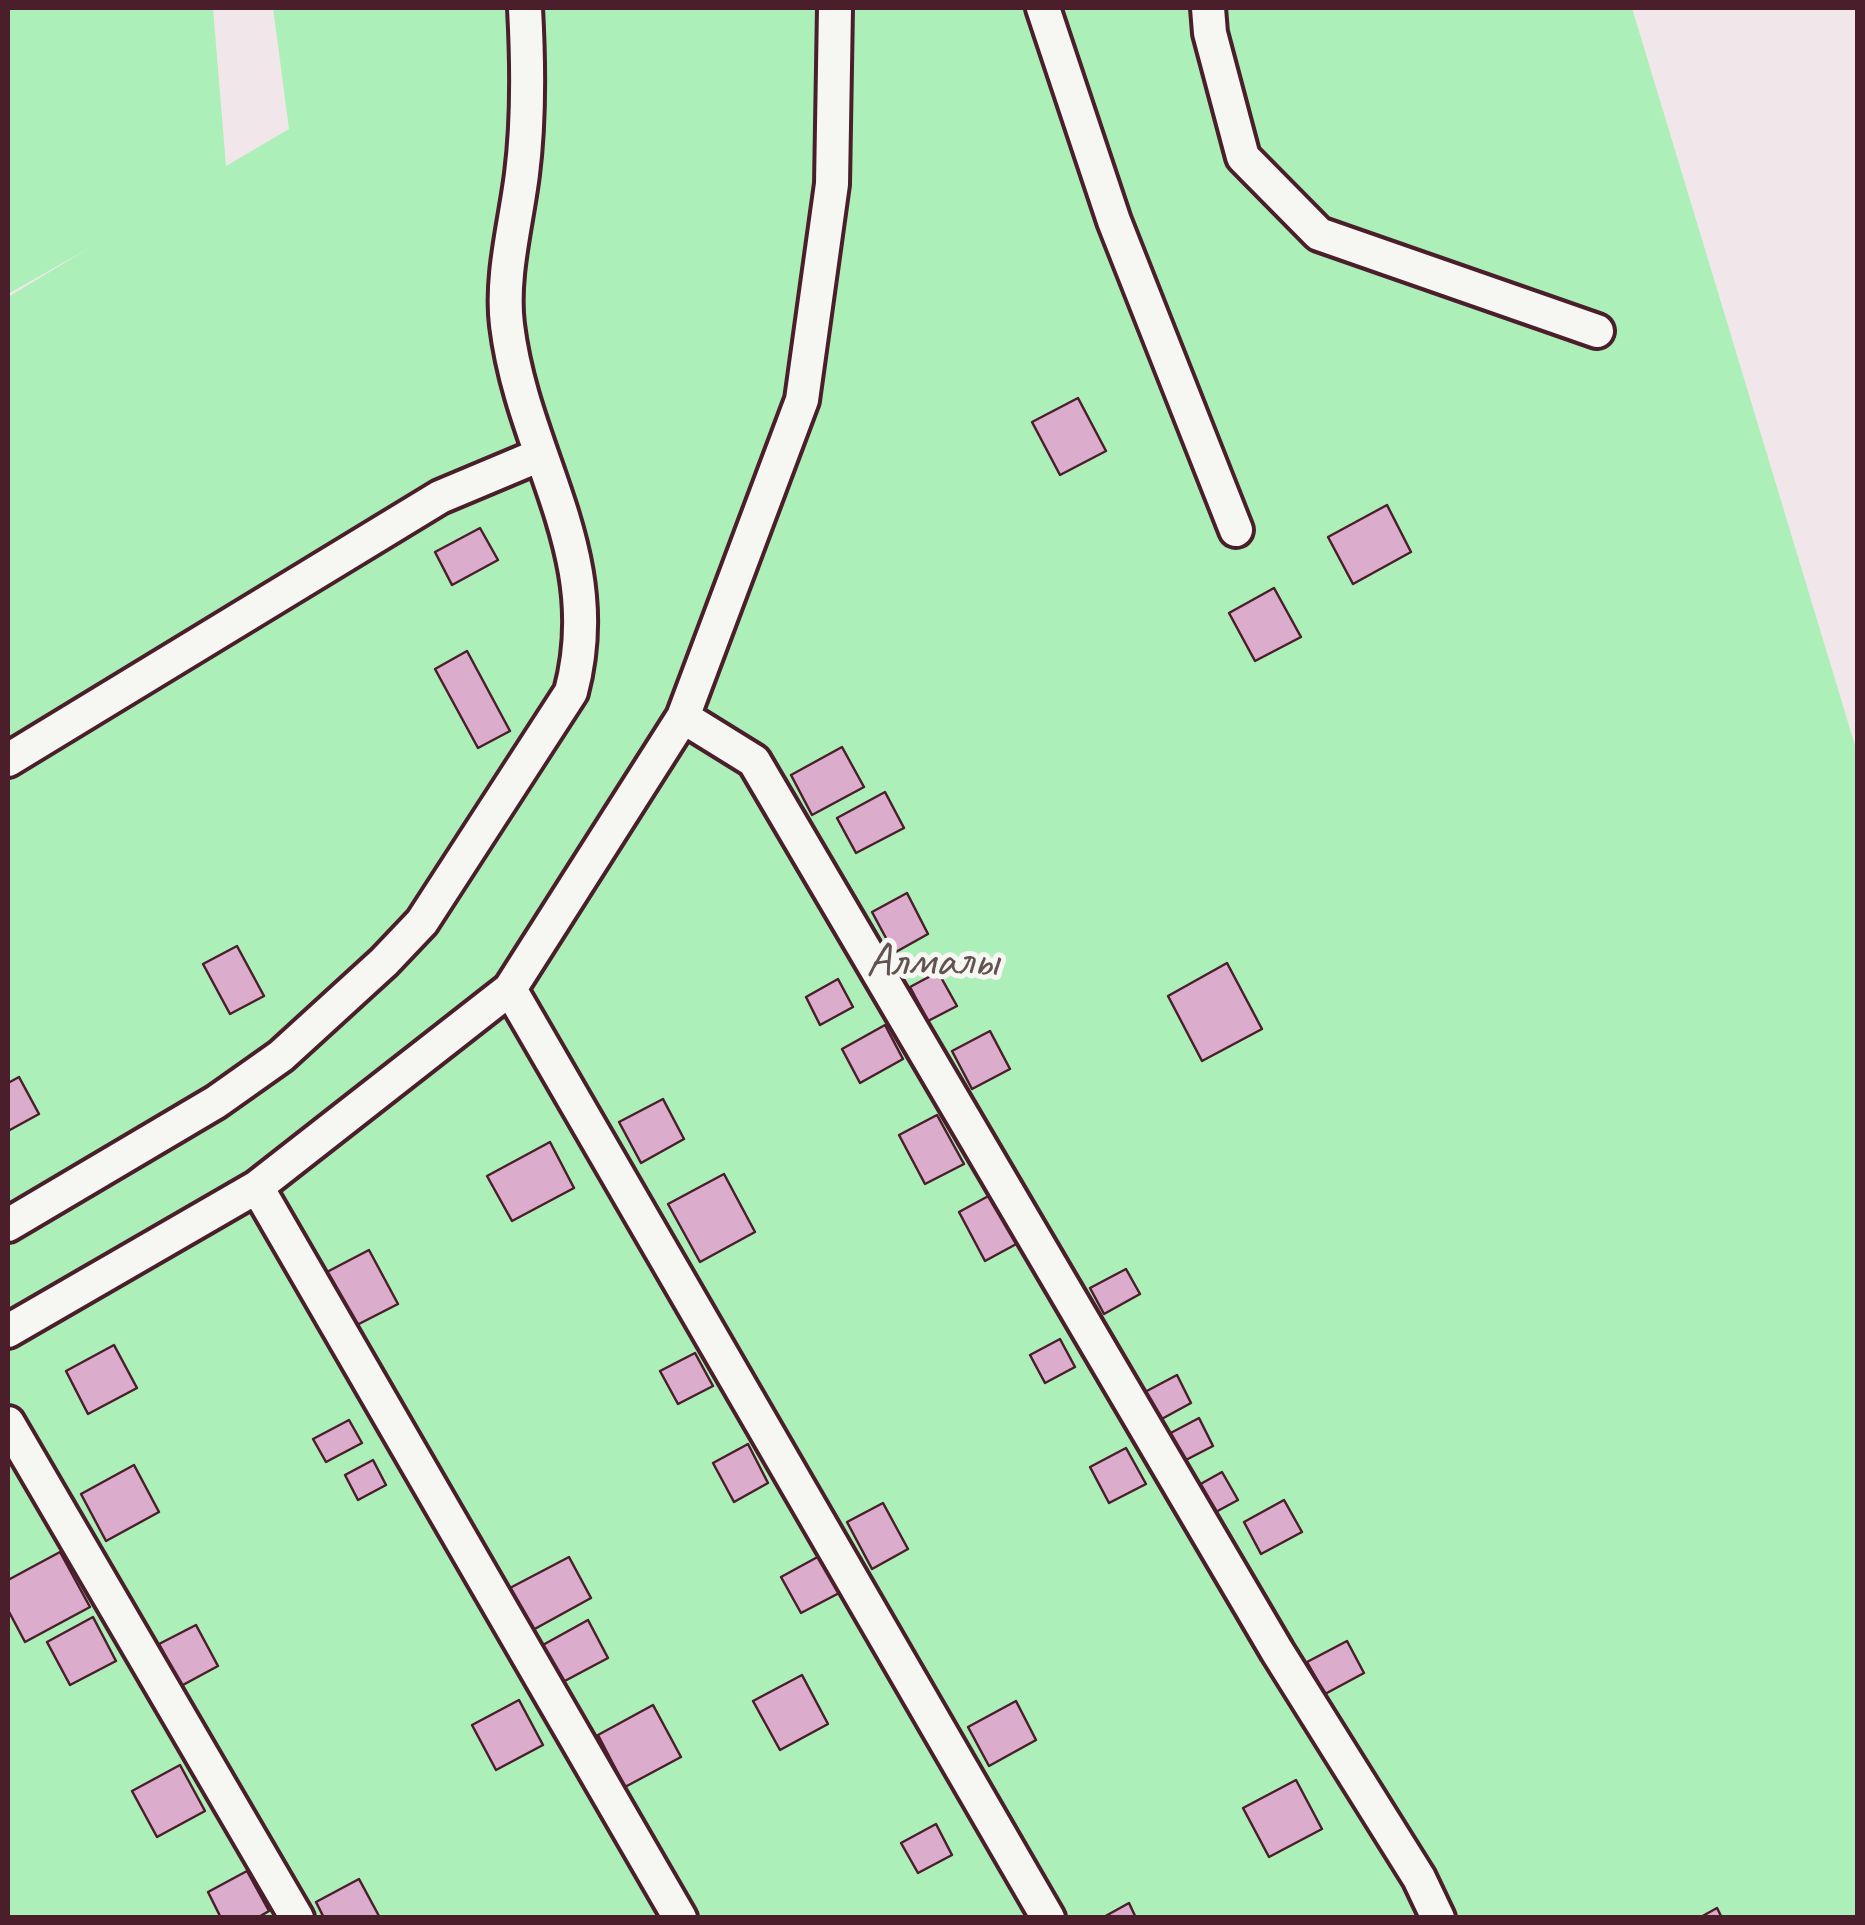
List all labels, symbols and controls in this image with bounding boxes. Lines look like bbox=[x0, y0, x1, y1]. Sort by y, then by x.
park label: Алмалы bbox=[866, 933, 998, 991]

